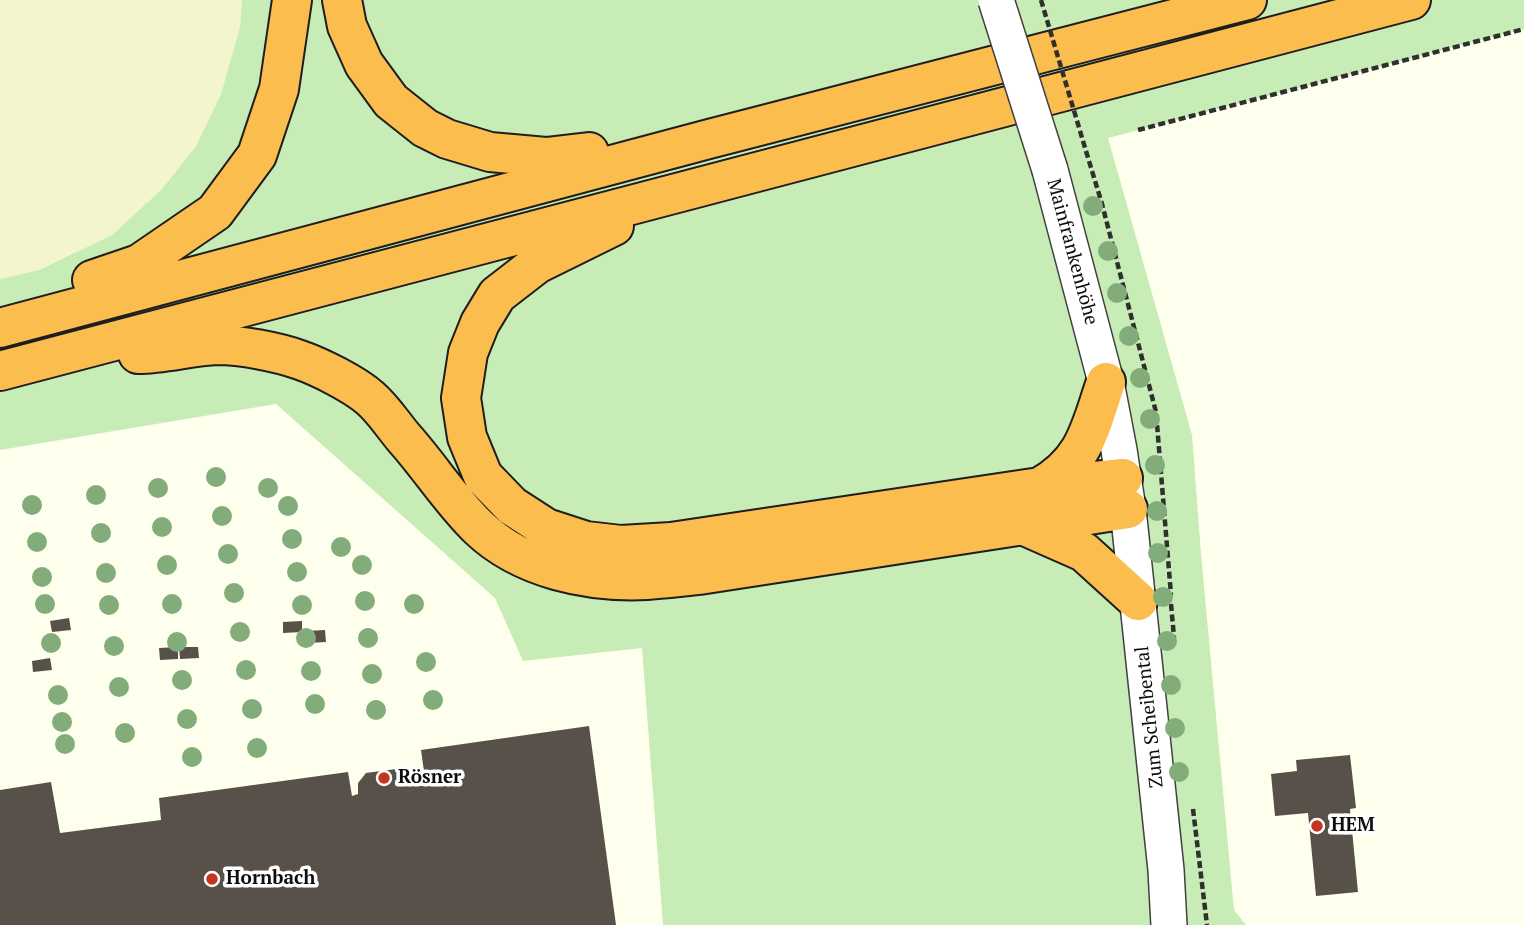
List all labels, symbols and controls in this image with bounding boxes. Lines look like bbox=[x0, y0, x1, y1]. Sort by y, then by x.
street label: Mainfrankenhöhe bbox=[1042, 176, 1102, 328]
street label: Zum Scheibental bbox=[1131, 645, 1169, 789]
place label: Rösner bbox=[398, 767, 461, 789]
marker: Rösner bbox=[376, 770, 392, 786]
place label: HEM bbox=[1331, 815, 1375, 837]
marker: HEM bbox=[1309, 818, 1325, 834]
place label: Hornbach bbox=[226, 868, 315, 890]
marker: Hornbach bbox=[204, 871, 220, 887]

